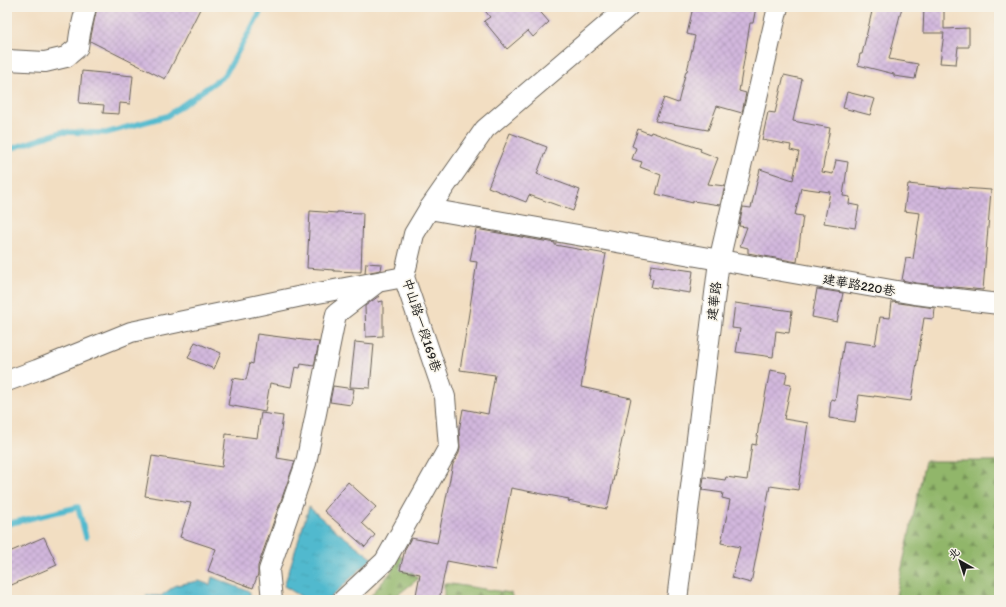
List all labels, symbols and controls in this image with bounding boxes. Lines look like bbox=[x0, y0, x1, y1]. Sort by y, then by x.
street label: 建華路220巷 bbox=[821, 271, 897, 299]
street label: 中山路一段169巷 bbox=[400, 276, 444, 374]
street label: 建華路 bbox=[704, 281, 724, 321]
north arrow bbox=[940, 541, 980, 581]
text: 北 bbox=[946, 545, 962, 562]

